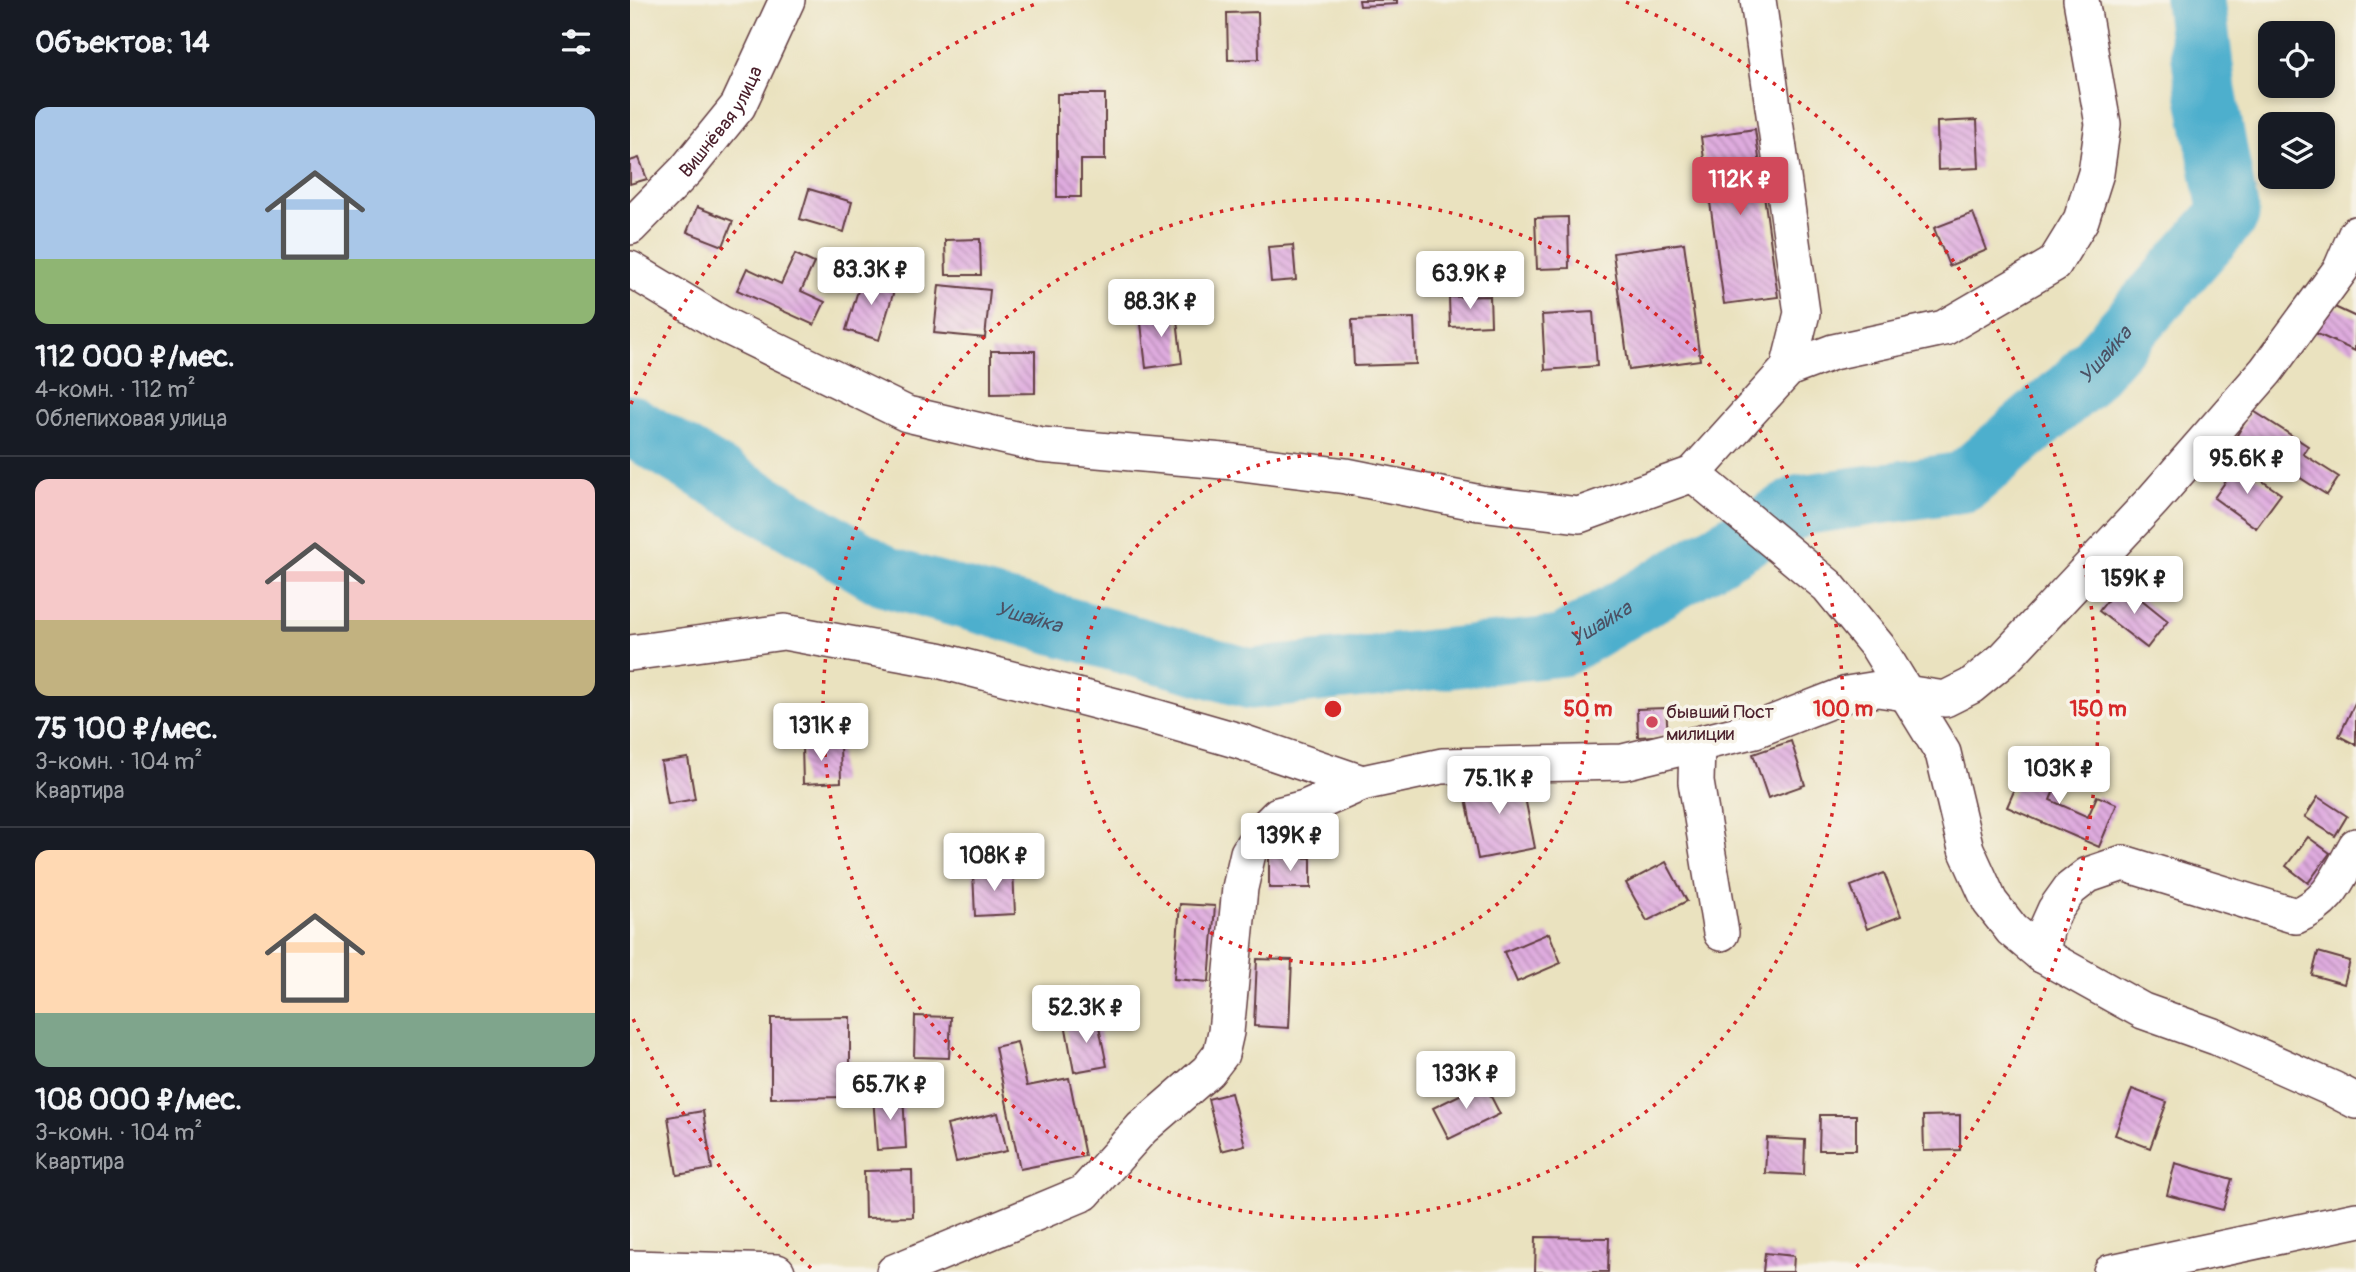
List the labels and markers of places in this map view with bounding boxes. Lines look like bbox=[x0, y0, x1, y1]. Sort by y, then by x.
pin: 112K ₽ bbox=[1683, 158, 1797, 217]
pin: 83.3K ₽ bbox=[806, 247, 936, 307]
pin: 63.9K ₽ bbox=[1405, 252, 1535, 311]
pin: 88.3K ₽ bbox=[1096, 280, 1226, 339]
pin: 95.6K ₽ bbox=[2182, 436, 2312, 496]
pin: 159K ₽ bbox=[2077, 556, 2191, 616]
centre of rings bbox=[1321, 697, 1345, 721]
place label: бывший Пост милиции bbox=[1666, 700, 1774, 746]
pin: 131K ₽ bbox=[764, 704, 878, 763]
marker: бывший Пост милиции bbox=[1644, 714, 1660, 730]
pin: 103K ₽ bbox=[2002, 746, 2116, 806]
pin: 75.1K ₽ bbox=[1434, 756, 1564, 816]
pin: 139K ₽ bbox=[1233, 814, 1347, 873]
pin: 108K ₽ bbox=[937, 834, 1051, 893]
pin: 52.3K ₽ bbox=[1021, 986, 1151, 1045]
pin: 133K ₽ bbox=[1409, 1052, 1523, 1111]
pin: 65.7K ₽ bbox=[825, 1062, 955, 1122]

